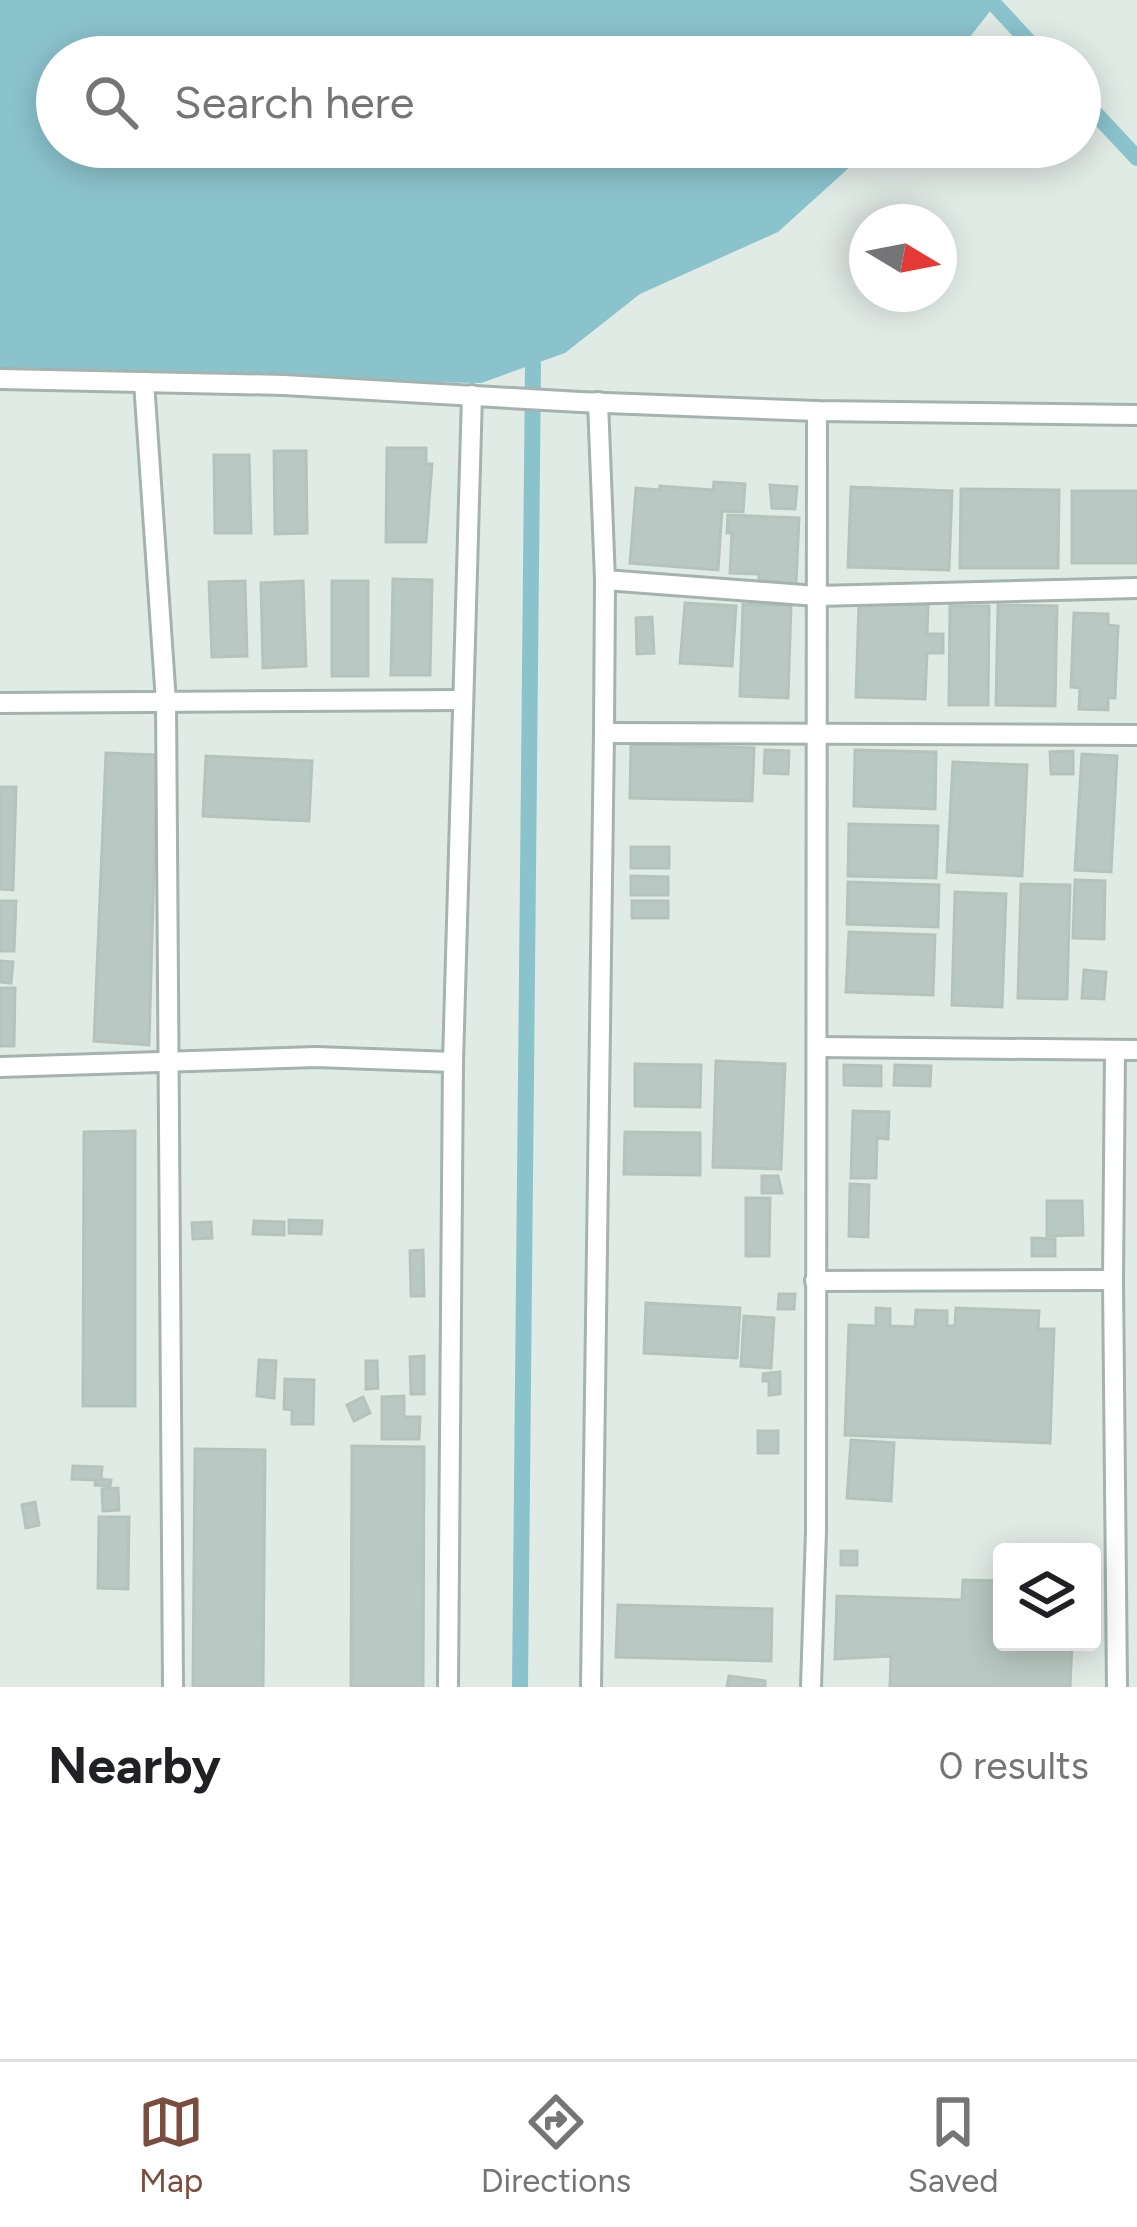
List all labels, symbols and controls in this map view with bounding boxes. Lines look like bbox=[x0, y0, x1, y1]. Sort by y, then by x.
search box bbox=[36, 36, 1101, 168]
icon: search bbox=[78, 69, 144, 135]
text: Search here bbox=[174, 75, 414, 129]
north arrow bbox=[849, 204, 957, 312]
map controls bbox=[993, 1543, 1101, 1651]
button: layers bbox=[993, 1543, 1101, 1651]
text: Nearby bbox=[48, 1735, 221, 1796]
text: 0 results bbox=[938, 1742, 1089, 1789]
tab: Map bbox=[138, 2089, 204, 2200]
tab: Directions bbox=[481, 2089, 631, 2200]
tab: Saved bbox=[908, 2089, 999, 2200]

